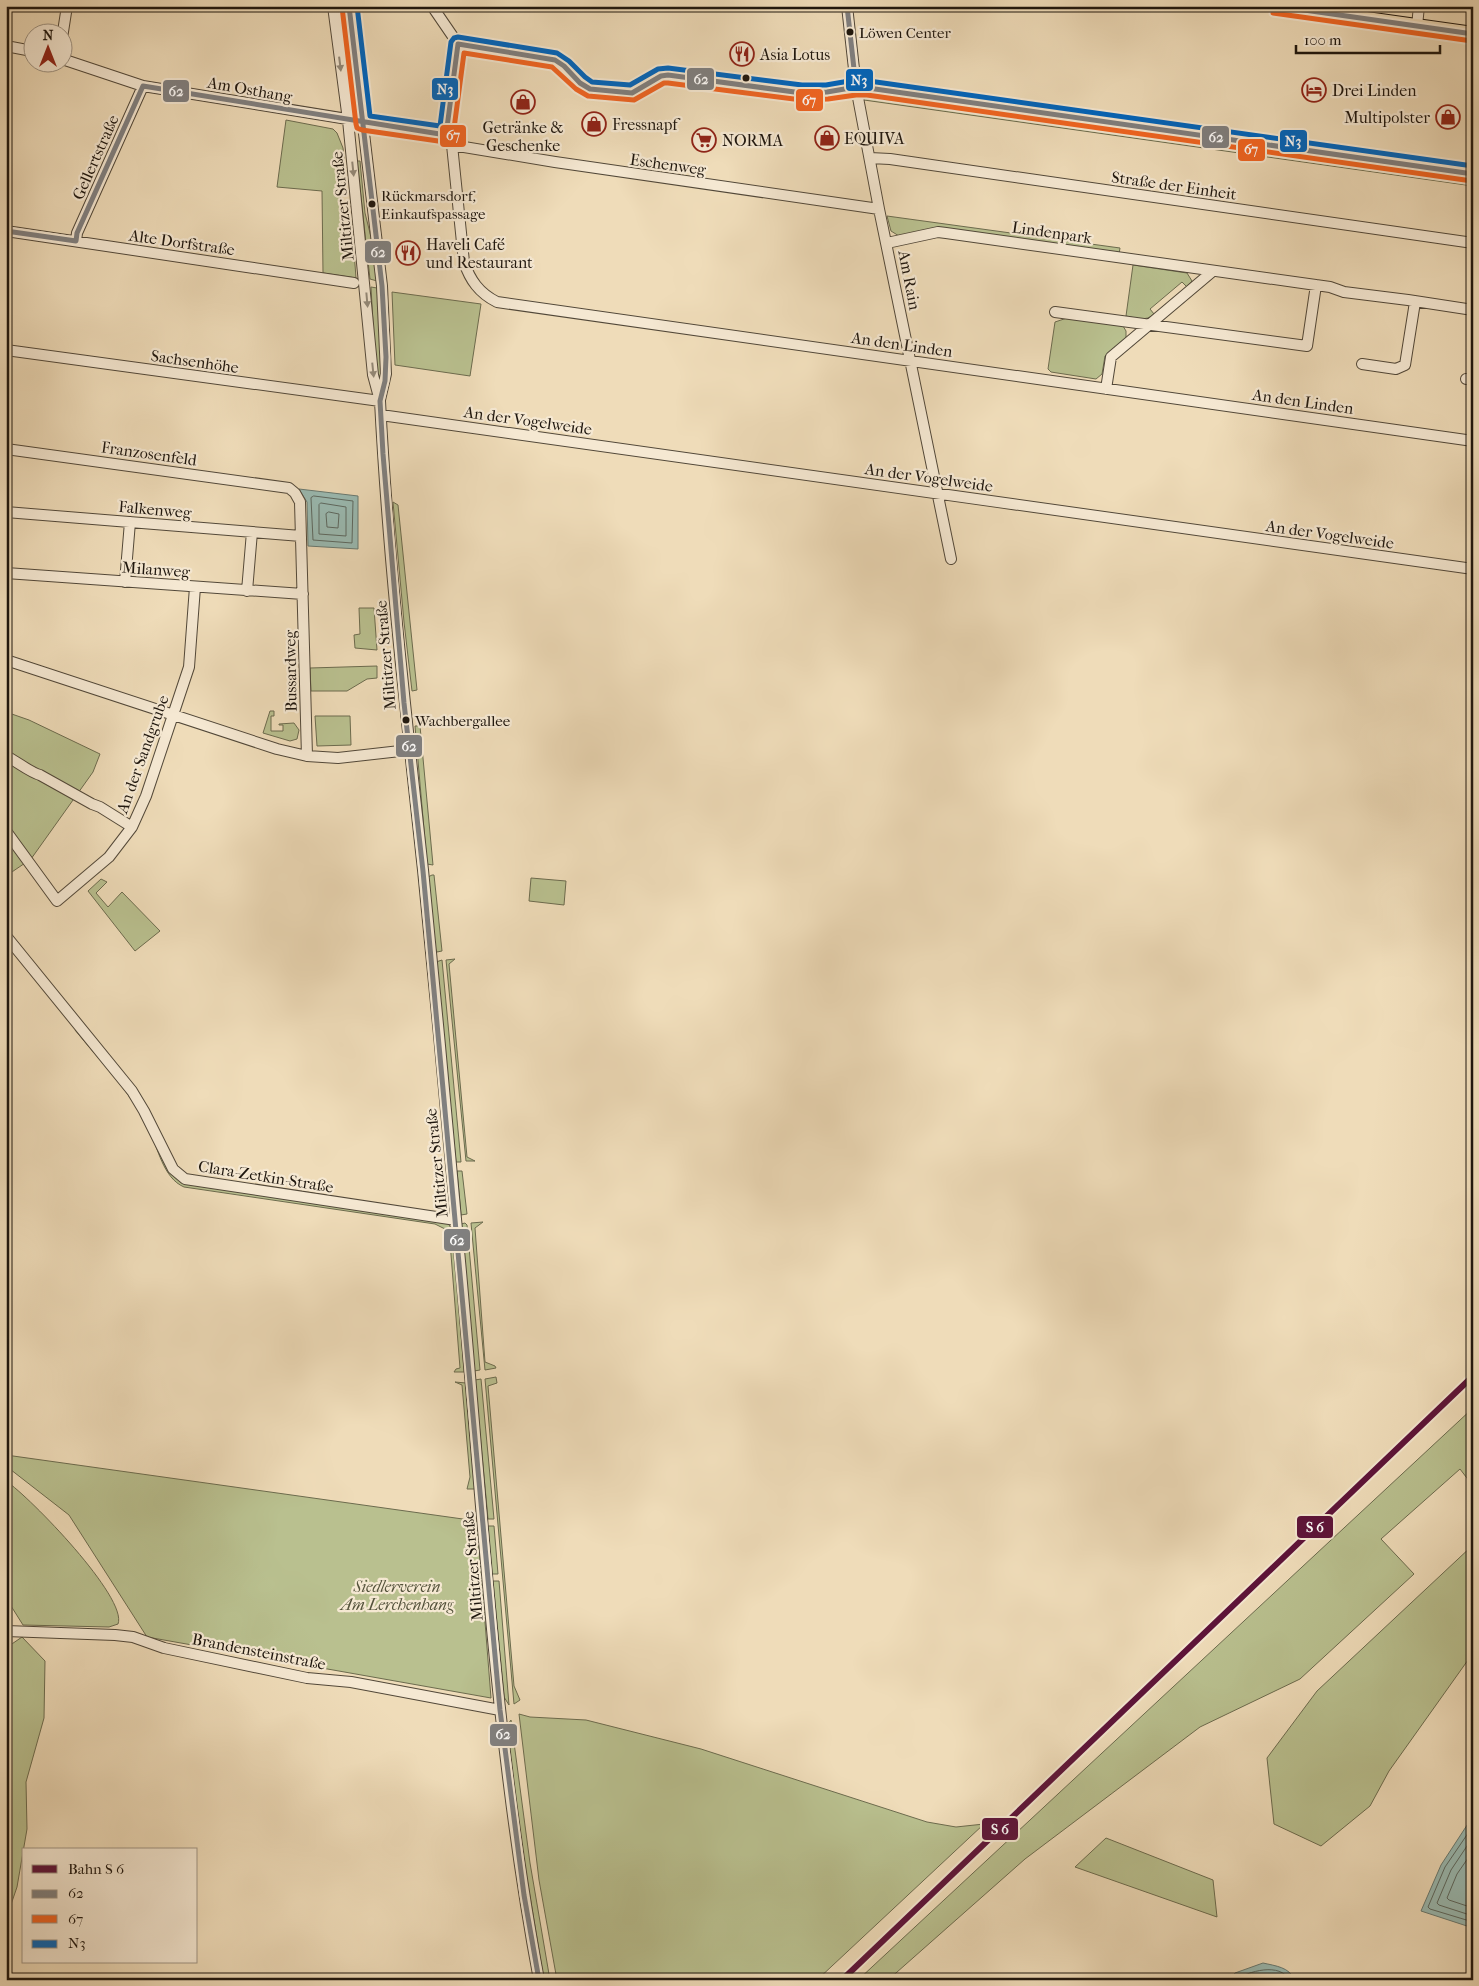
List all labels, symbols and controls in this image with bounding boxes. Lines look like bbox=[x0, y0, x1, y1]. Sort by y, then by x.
north arrow bbox=[22, 22, 72, 72]
scale bar bbox=[1296, 22, 1440, 54]
place label: Löwen Center bbox=[859, 24, 952, 42]
text: N bbox=[43, 27, 54, 44]
marker: Löwen Center bbox=[845, 27, 855, 37]
text: 100 m bbox=[1304, 31, 1342, 49]
restaurant icon: Asia Lotus bbox=[729, 41, 755, 67]
place label: Asia Lotus bbox=[759, 45, 830, 64]
one-way arrow bbox=[336, 56, 344, 72]
line badge: 62 bbox=[686, 67, 715, 91]
line badge: N3 bbox=[845, 68, 874, 92]
text: 62 bbox=[694, 71, 708, 88]
text: N3 bbox=[851, 72, 867, 89]
street label: Am Osthang bbox=[205, 73, 294, 106]
unlabelled marker bbox=[741, 73, 751, 83]
line badge: N3 bbox=[431, 77, 459, 101]
hotel icon: Drei Linden bbox=[1301, 77, 1327, 103]
line badge: 62 bbox=[162, 79, 190, 103]
text: N3 bbox=[437, 81, 453, 98]
place label: Drei Linden bbox=[1332, 81, 1417, 100]
text: 62 bbox=[169, 83, 183, 100]
line badge: 67 bbox=[795, 88, 824, 112]
shop icon: Getränke & Geschenke bbox=[510, 89, 536, 115]
text: 67 bbox=[802, 92, 816, 109]
shop icon: Multipolster bbox=[1435, 104, 1461, 130]
place label: Multipolster bbox=[1344, 108, 1430, 127]
shop icon: Fressnapf bbox=[581, 111, 607, 137]
street label: Gellertstraße bbox=[68, 112, 123, 203]
place label: Fressnapf bbox=[612, 115, 681, 134]
place label: Getränke & Geschenke bbox=[483, 118, 563, 155]
line badge: 67 bbox=[439, 124, 467, 148]
shop icon: EQUIVA bbox=[814, 125, 840, 151]
line badge: 62 bbox=[1201, 125, 1230, 149]
text: 67 bbox=[446, 127, 460, 144]
supermarket icon: NORMA bbox=[691, 127, 717, 153]
place label: EQUIVA bbox=[844, 129, 905, 148]
text: 62 bbox=[1209, 129, 1223, 146]
line badge: N3 bbox=[1279, 129, 1308, 153]
place label: NORMA bbox=[722, 131, 784, 150]
text: N3 bbox=[1285, 133, 1301, 150]
line badge: 67 bbox=[1237, 138, 1266, 162]
text: 67 bbox=[1244, 141, 1258, 158]
street label: Miltitzer Straße bbox=[327, 150, 358, 262]
street label: Eschenweg bbox=[629, 150, 708, 179]
one-way arrow bbox=[349, 161, 357, 177]
street label: Straße der Einheit bbox=[1110, 167, 1238, 204]
place label: Rückmarsdorf, Einkaufspassage bbox=[381, 187, 486, 223]
marker: Rückmarsdorf, Einkaufspassage bbox=[367, 199, 377, 209]
street label: Lindenpark bbox=[1011, 217, 1094, 248]
street label: Alte Dorfstraße bbox=[127, 226, 236, 259]
place label: Haveli Café und Restaurant bbox=[425, 235, 533, 272]
line badge: 62 bbox=[364, 240, 392, 264]
restaurant icon: Haveli Café und Restaurant bbox=[395, 240, 421, 266]
text: 62 bbox=[371, 244, 385, 261]
street label: Am Rain bbox=[894, 248, 925, 312]
one-way arrow bbox=[363, 292, 371, 308]
street label: An den Linden bbox=[849, 328, 954, 361]
street label: Sachsenhöhe bbox=[150, 346, 240, 377]
one-way arrow bbox=[369, 362, 377, 378]
street label: An den Linden bbox=[1250, 385, 1355, 418]
street label: An der Vogelweide bbox=[462, 402, 593, 439]
street label: Franzosenfeld bbox=[100, 437, 198, 470]
street label: An der Vogelweide bbox=[863, 459, 994, 496]
street label: Falkenweg bbox=[118, 497, 193, 522]
street label: An der Vogelweide bbox=[1264, 516, 1395, 553]
street label: Milanweg bbox=[121, 558, 191, 581]
street label: Miltitzer Straße bbox=[371, 599, 400, 710]
street label: Bussardweg bbox=[280, 629, 301, 712]
street label: An der Sandgrube bbox=[112, 692, 173, 817]
place label: Wachbergallee bbox=[414, 712, 511, 730]
marker: Wachbergallee bbox=[401, 715, 411, 725]
line badge: 62 bbox=[395, 734, 423, 758]
text: 62 bbox=[402, 738, 416, 755]
street label: Miltitzer Straße bbox=[421, 1107, 452, 1219]
street label: Clara-Zetkin-Straße bbox=[197, 1156, 335, 1197]
line badge: 62 bbox=[443, 1228, 471, 1252]
text: 62 bbox=[450, 1232, 464, 1249]
street label: Miltitzer Straße bbox=[458, 1510, 487, 1621]
line badge: S 6 bbox=[1296, 1515, 1334, 1539]
text: S 6 bbox=[1306, 1519, 1324, 1536]
park label: Siedlerverein Am Lerchenhang bbox=[339, 1577, 454, 1614]
street label: Brandensteinstraße bbox=[190, 1629, 327, 1674]
line badge: 62 bbox=[489, 1723, 518, 1747]
text: 62 bbox=[496, 1726, 510, 1743]
line badge: S 6 bbox=[981, 1817, 1019, 1841]
text: S 6 bbox=[991, 1821, 1009, 1838]
legend bbox=[22, 1848, 198, 1964]
text: Bahn S 6 bbox=[68, 1860, 125, 1878]
text: 62 bbox=[68, 1884, 84, 1902]
text: 67 bbox=[68, 1910, 83, 1928]
text: N3 bbox=[68, 1934, 86, 1952]

